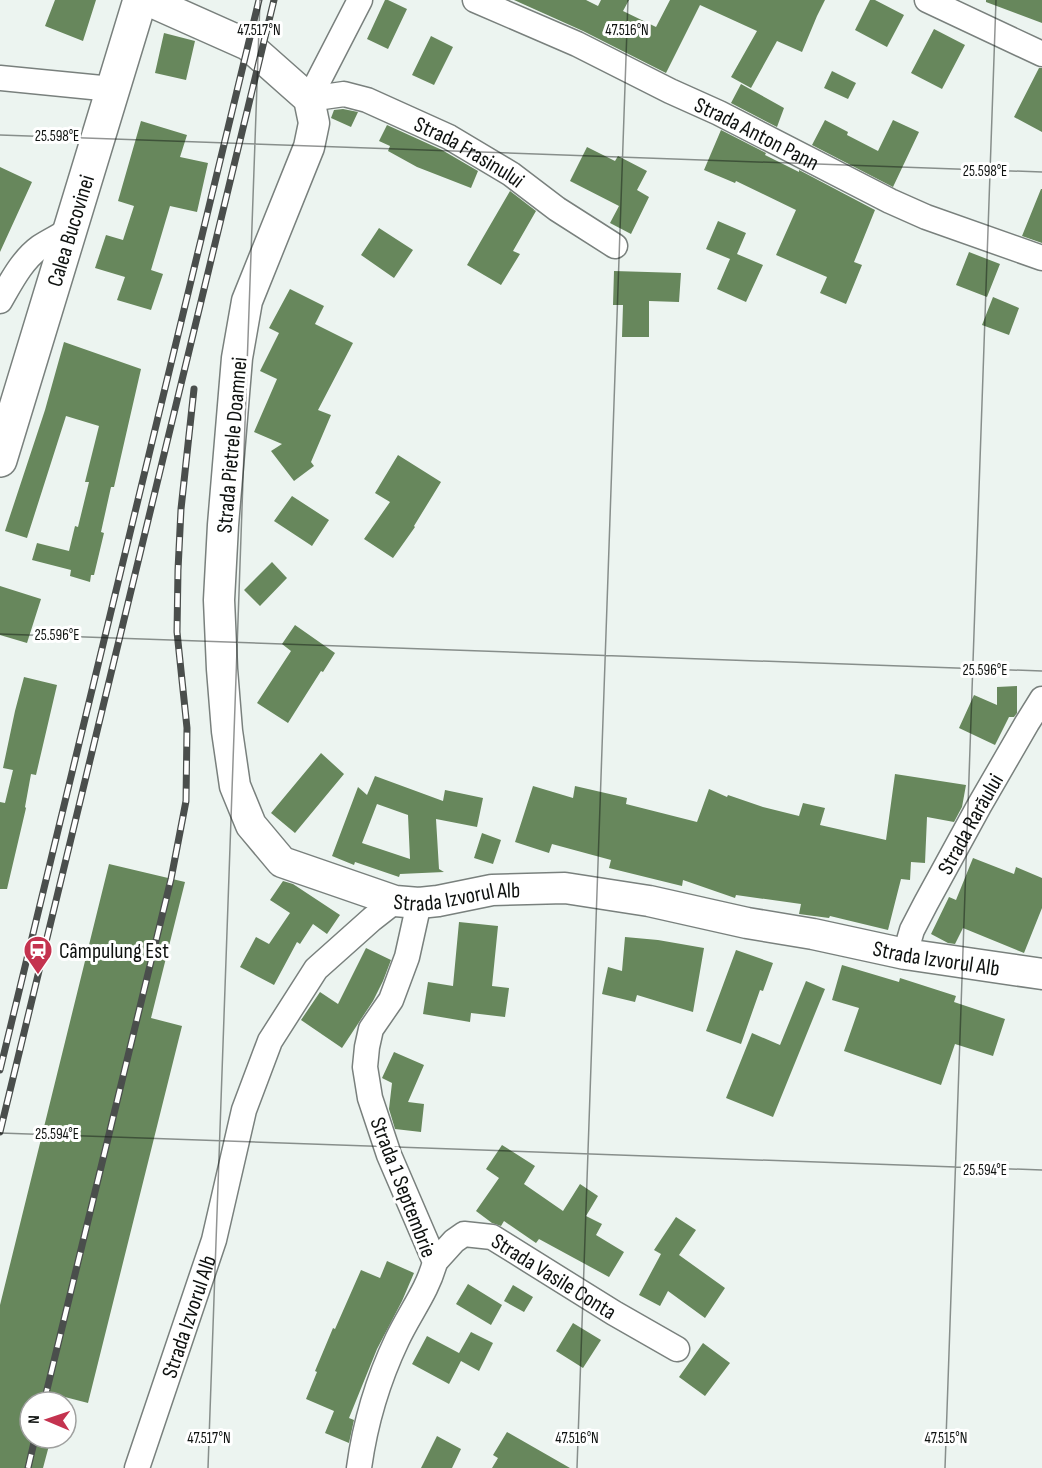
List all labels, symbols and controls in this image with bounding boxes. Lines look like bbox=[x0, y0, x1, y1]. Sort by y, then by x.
text: 47.517°N bbox=[237, 21, 281, 40]
text: 47.516°N bbox=[605, 21, 649, 40]
street label: Strada Anton Pann bbox=[690, 92, 823, 177]
street label: Strada Frasinului bbox=[410, 111, 529, 194]
text: 25.598°E bbox=[35, 127, 79, 146]
text: 25.598°E bbox=[963, 162, 1007, 181]
street label: Calea Bucovinei bbox=[42, 172, 101, 290]
street label: Strada Pietrele Doamnei bbox=[211, 356, 254, 534]
text: 25.596°E bbox=[35, 626, 79, 645]
text: 25.596°E bbox=[963, 661, 1007, 680]
street label: Strada Rarăului bbox=[932, 769, 1010, 879]
street label: Strada Izvorul Alb bbox=[392, 877, 521, 918]
station icon: Câmpulung Est bbox=[22, 934, 54, 976]
street label: Strada Izvorul Alb bbox=[870, 935, 1001, 983]
place label: Câmpulung Est bbox=[59, 938, 169, 965]
street label: Strada 1 Septembrie bbox=[363, 1114, 442, 1262]
text: 25.594°E bbox=[35, 1125, 79, 1144]
text: 25.594°E bbox=[963, 1161, 1007, 1180]
street label: Strada Vasile Conta bbox=[486, 1228, 621, 1326]
street label: Strada Izvorul Alb bbox=[156, 1252, 223, 1382]
north arrow bbox=[18, 1390, 78, 1450]
text: N bbox=[25, 1415, 44, 1424]
text: 47.517°N bbox=[187, 1429, 231, 1448]
text: 47.516°N bbox=[555, 1429, 599, 1448]
text: 47.515°N bbox=[925, 1429, 967, 1448]

